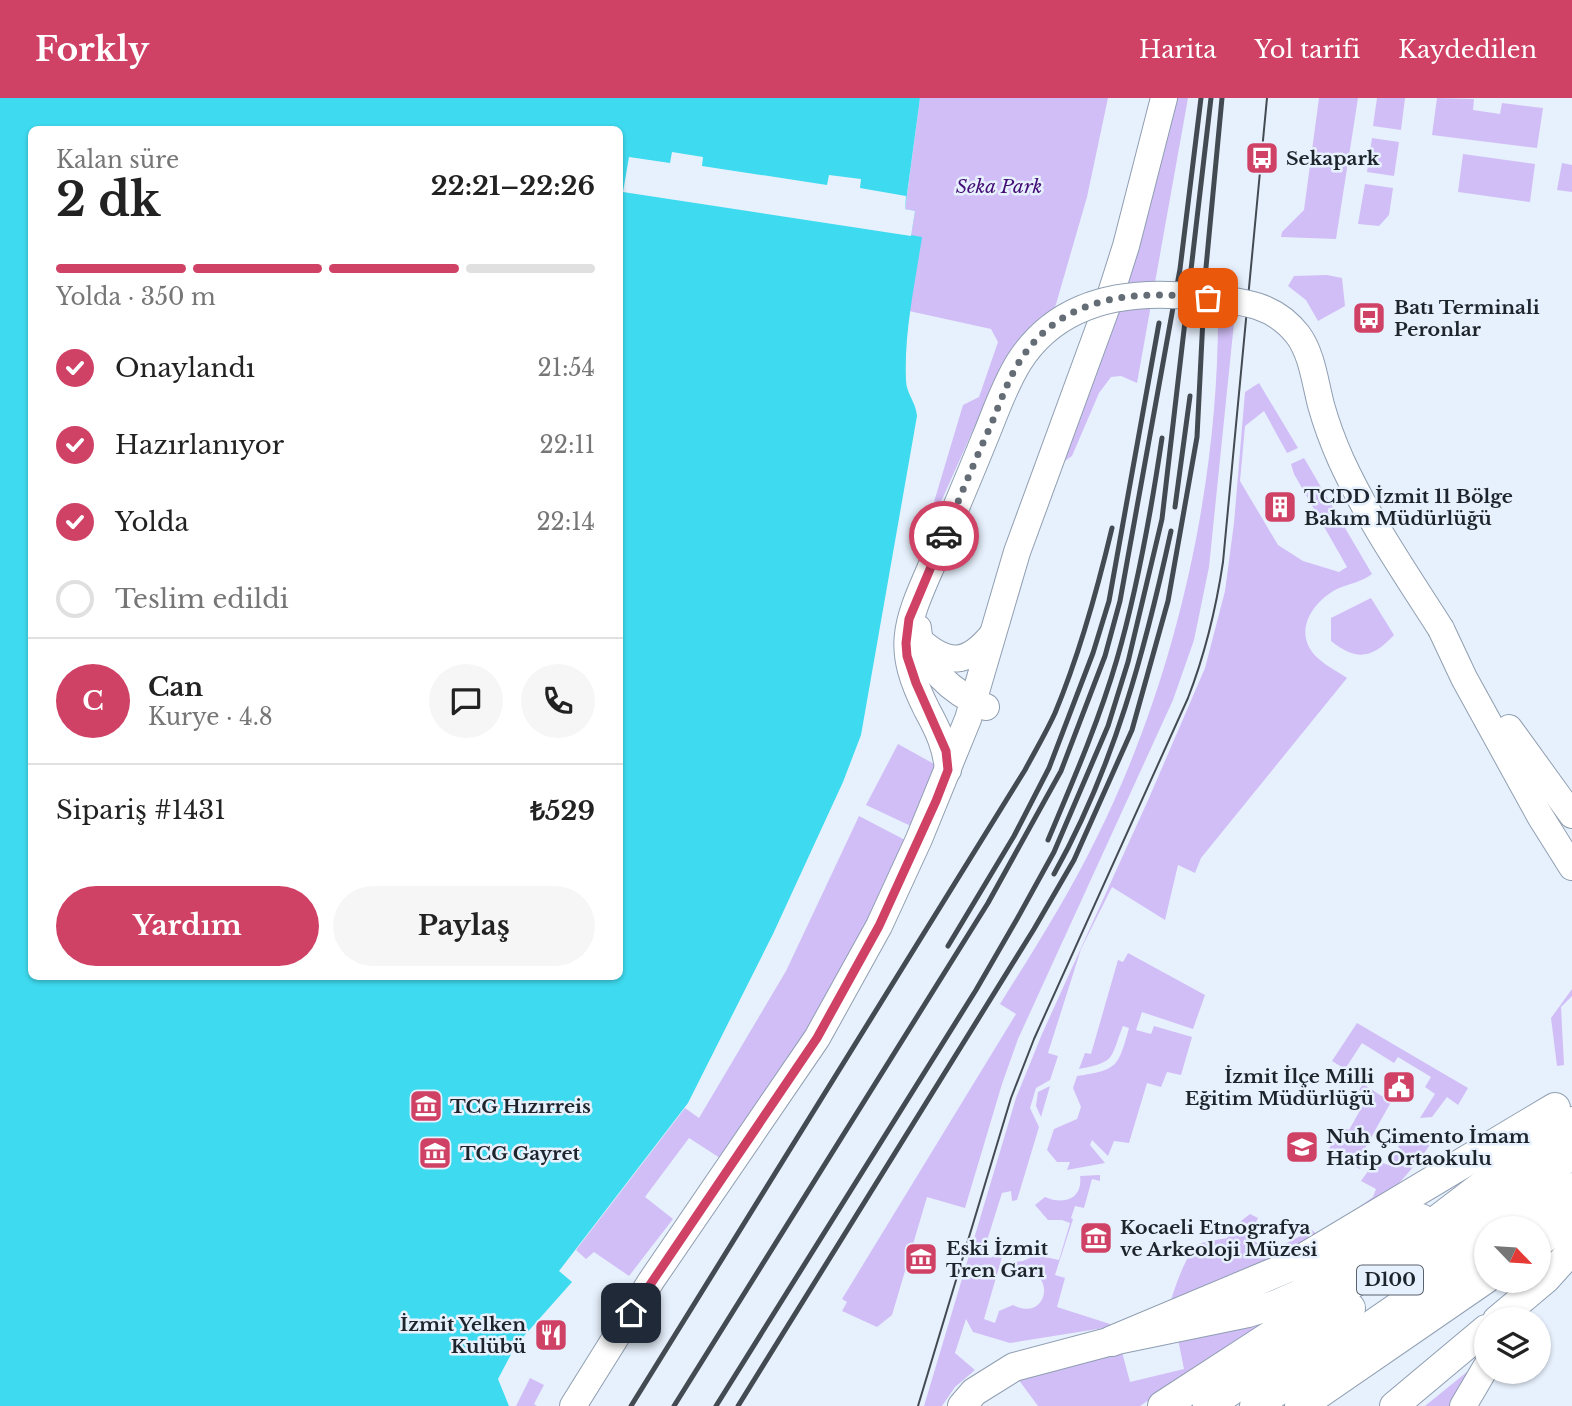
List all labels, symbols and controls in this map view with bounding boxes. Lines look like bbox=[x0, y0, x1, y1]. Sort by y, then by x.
text: Forkly bbox=[35, 29, 149, 70]
text: Harita bbox=[1139, 35, 1217, 64]
text: Yol tarifi bbox=[1255, 35, 1360, 64]
text: Kaydedilen bbox=[1398, 35, 1537, 64]
bus stop icon: Sekapark bbox=[1243, 139, 1281, 177]
text: Kalan süre bbox=[56, 146, 179, 174]
place label: Sekapark bbox=[1286, 147, 1380, 170]
text: 22:21–22:26 bbox=[431, 170, 595, 202]
text: 2 dk bbox=[56, 171, 161, 228]
park label: Seka Park bbox=[956, 175, 1042, 198]
pin bbox=[1178, 268, 1238, 328]
icon: bag bbox=[1189, 279, 1227, 317]
text: Yolda · 350 m bbox=[56, 283, 216, 311]
place label: Batı Terminali Peronlar bbox=[1394, 296, 1540, 341]
bus stop icon: Batı Terminali Peronlar bbox=[1350, 299, 1388, 337]
icon: check bbox=[56, 349, 94, 387]
text: Onaylandı bbox=[115, 352, 255, 384]
text: 21:54 bbox=[538, 354, 595, 382]
icon: check bbox=[56, 426, 94, 464]
text: Hazırlanıyor bbox=[115, 429, 284, 461]
text: 22:11 bbox=[540, 431, 595, 459]
place label: TCDD İzmit 11 Bölge Bakım Müdürlüğü bbox=[1304, 485, 1513, 530]
building icon: TCDD İzmit 11 Bölge Bakım Müdürlüğü bbox=[1261, 488, 1299, 526]
courier bbox=[909, 501, 979, 571]
icon: check bbox=[56, 503, 94, 541]
text: Yolda bbox=[115, 506, 189, 538]
text: 22:14 bbox=[536, 508, 595, 536]
icon: car bbox=[925, 517, 963, 555]
text: Teslim edildi bbox=[115, 583, 289, 615]
button: chat bbox=[429, 664, 503, 738]
button: phone bbox=[521, 664, 595, 738]
text: Can bbox=[148, 671, 203, 703]
text: C bbox=[82, 685, 104, 717]
text: Kurye · 4.8 bbox=[148, 703, 273, 731]
text: Sipariş #1431 bbox=[56, 794, 226, 826]
text: ₺529 bbox=[530, 795, 595, 827]
button: Yardım bbox=[56, 886, 319, 966]
button: Paylaş bbox=[333, 886, 595, 966]
place label: İzmit İlçe Milli Eğitim Müdürlüğü bbox=[1185, 1065, 1375, 1110]
public building icon: İzmit İlçe Milli Eğitim Müdürlüğü bbox=[1380, 1068, 1418, 1106]
museum icon: TCG Hızırreis bbox=[407, 1087, 445, 1125]
place label: TCG Hızırreis bbox=[450, 1095, 591, 1118]
place label: Nuh Çimento İmam Hatip Ortaokulu bbox=[1326, 1125, 1530, 1170]
school or university icon: Nuh Çimento İmam Hatip Ortaokulu bbox=[1283, 1128, 1321, 1166]
museum icon: TCG Gayret bbox=[416, 1134, 454, 1172]
place label: TCG Gayret bbox=[460, 1142, 581, 1165]
place label: Kocaeli Etnografya ve Arkeoloji Müzesi bbox=[1120, 1216, 1318, 1261]
north arrow bbox=[1474, 1216, 1550, 1293]
map controls bbox=[1474, 1216, 1551, 1384]
museum icon: Kocaeli Etnografya ve Arkeoloji Müzesi bbox=[1077, 1219, 1115, 1257]
place label: Eski İzmit Tren Garı bbox=[946, 1237, 1049, 1282]
museum icon: Eski İzmit Tren Garı bbox=[902, 1240, 940, 1278]
road number: D100 bbox=[1357, 1266, 1423, 1294]
pin bbox=[601, 1283, 661, 1343]
icon: home bbox=[612, 1294, 650, 1332]
button: layers bbox=[1474, 1307, 1551, 1384]
place label: İzmit Yelken Kulübü bbox=[400, 1313, 527, 1358]
restaurant icon: İzmit Yelken Kulübü bbox=[532, 1316, 570, 1354]

